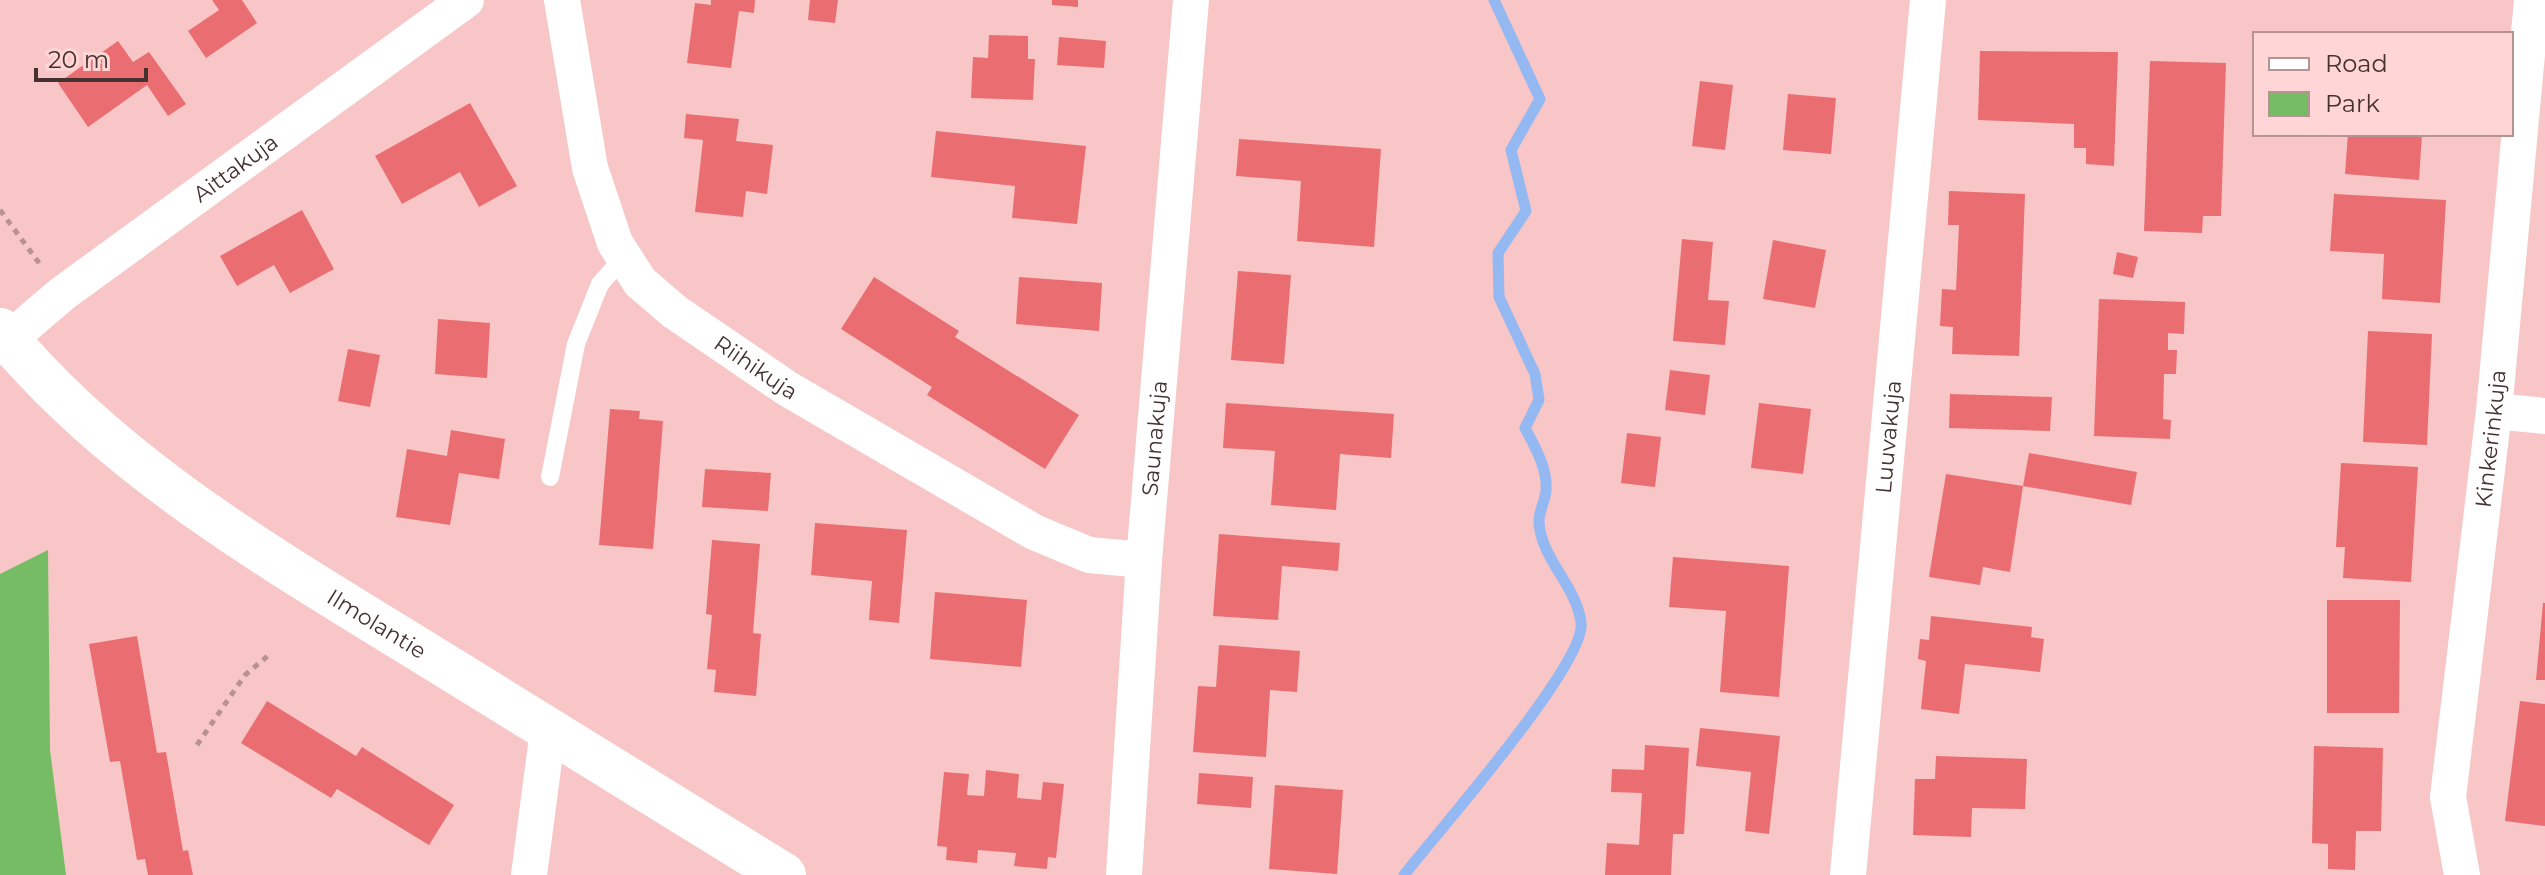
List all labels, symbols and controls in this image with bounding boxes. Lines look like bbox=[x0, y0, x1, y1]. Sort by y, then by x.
scale bar bbox=[36, 32, 146, 82]
legend bbox=[2253, 32, 2513, 136]
text: 20 m bbox=[48, 45, 109, 74]
text: Road bbox=[2325, 49, 2388, 78]
text: Park bbox=[2325, 89, 2380, 118]
street label: Aittakuja bbox=[188, 128, 283, 208]
street label: Riihikuja bbox=[709, 330, 802, 406]
street label: Kinkerinkuja bbox=[2470, 369, 2512, 509]
street label: Saunakuja bbox=[1136, 379, 1173, 497]
street label: Luuvakuja bbox=[1870, 379, 1907, 495]
street label: Ilmolantie bbox=[322, 583, 431, 665]

